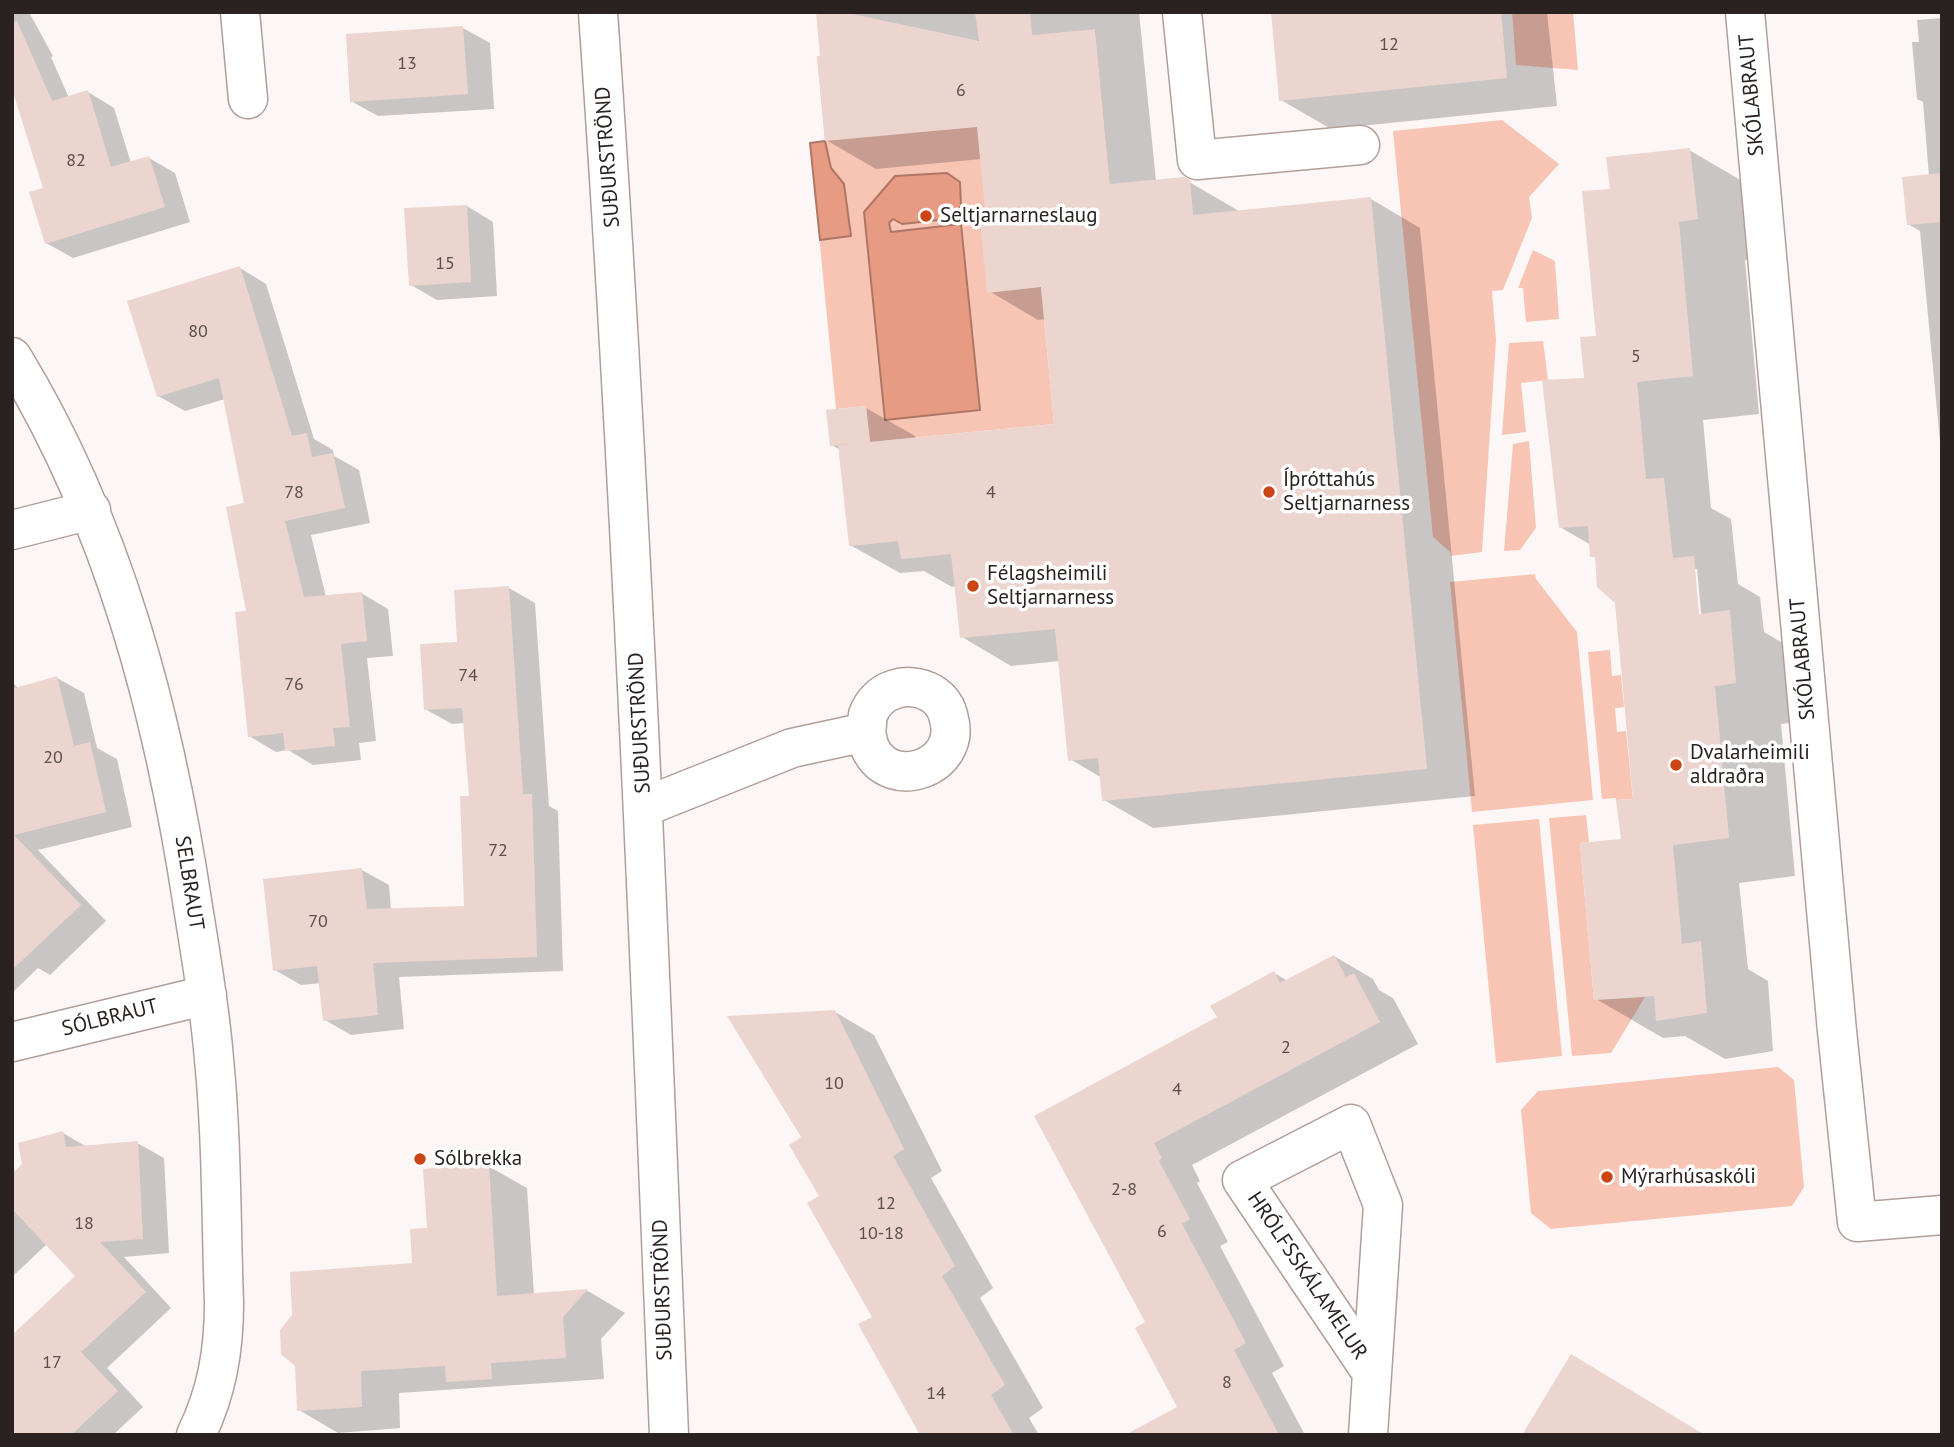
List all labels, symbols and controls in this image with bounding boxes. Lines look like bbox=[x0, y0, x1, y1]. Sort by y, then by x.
street label: SKÓLABRAUT bbox=[1734, 33, 1770, 157]
house number: 12 bbox=[1379, 34, 1399, 56]
house number: 13 bbox=[397, 53, 417, 75]
house number: 6 bbox=[956, 80, 966, 102]
street label: SUÐURSTRÖND bbox=[590, 86, 626, 228]
house number: 82 bbox=[66, 150, 86, 172]
place label: Seltjarnarneslaug bbox=[940, 203, 1097, 229]
marker: Seltjarnarneslaug bbox=[918, 208, 934, 224]
house number: 15 bbox=[435, 253, 455, 275]
house number: 80 bbox=[188, 321, 208, 343]
house number: 5 bbox=[1631, 346, 1641, 368]
place label: Íþróttahús Seltjarnarness bbox=[1283, 467, 1410, 517]
house number: 78 bbox=[284, 482, 304, 504]
house number: 4 bbox=[986, 482, 996, 504]
marker: Íþróttahús Seltjarnarness bbox=[1261, 484, 1277, 500]
place label: Félagsheimili Seltjarnarness bbox=[987, 561, 1114, 611]
marker: Félagsheimili Seltjarnarness bbox=[965, 578, 981, 594]
street label: SKÓLABRAUT bbox=[1785, 597, 1821, 721]
street label: SUÐURSTRÖND bbox=[624, 652, 656, 794]
house number: 74 bbox=[458, 665, 478, 687]
house number: 76 bbox=[284, 674, 304, 696]
place label: Dvalarheimili aldraðra bbox=[1690, 740, 1810, 790]
house number: 20 bbox=[43, 747, 63, 769]
marker: Dvalarheimili aldraðra bbox=[1668, 757, 1684, 773]
street label: SELBRAUT bbox=[169, 834, 209, 932]
house number: 72 bbox=[488, 840, 508, 862]
house number: 70 bbox=[308, 911, 328, 933]
street label: SÓLBRAUT bbox=[59, 994, 161, 1042]
house number: 2 bbox=[1281, 1037, 1291, 1059]
house number: 10 bbox=[824, 1073, 844, 1095]
house number: 4 bbox=[1172, 1079, 1182, 1101]
place label: Sólbrekka bbox=[434, 1146, 522, 1172]
marker: Sólbrekka bbox=[412, 1151, 428, 1167]
place label: Mýrarhúsaskóli bbox=[1621, 1164, 1756, 1190]
marker: Mýrarhúsaskóli bbox=[1599, 1169, 1615, 1185]
house number: 2-8 bbox=[1111, 1179, 1137, 1201]
street label: HRÓLFSSKÁLAMELUR bbox=[1242, 1187, 1372, 1365]
house number: 12 bbox=[876, 1193, 896, 1215]
house number: 18 bbox=[74, 1213, 94, 1235]
street label: SUÐURSTRÖND bbox=[648, 1219, 678, 1361]
house number: 6 bbox=[1157, 1221, 1167, 1243]
house number: 10-18 bbox=[858, 1223, 904, 1245]
house number: 17 bbox=[42, 1352, 62, 1374]
house number: 8 bbox=[1222, 1372, 1232, 1394]
house number: 14 bbox=[926, 1383, 946, 1405]

